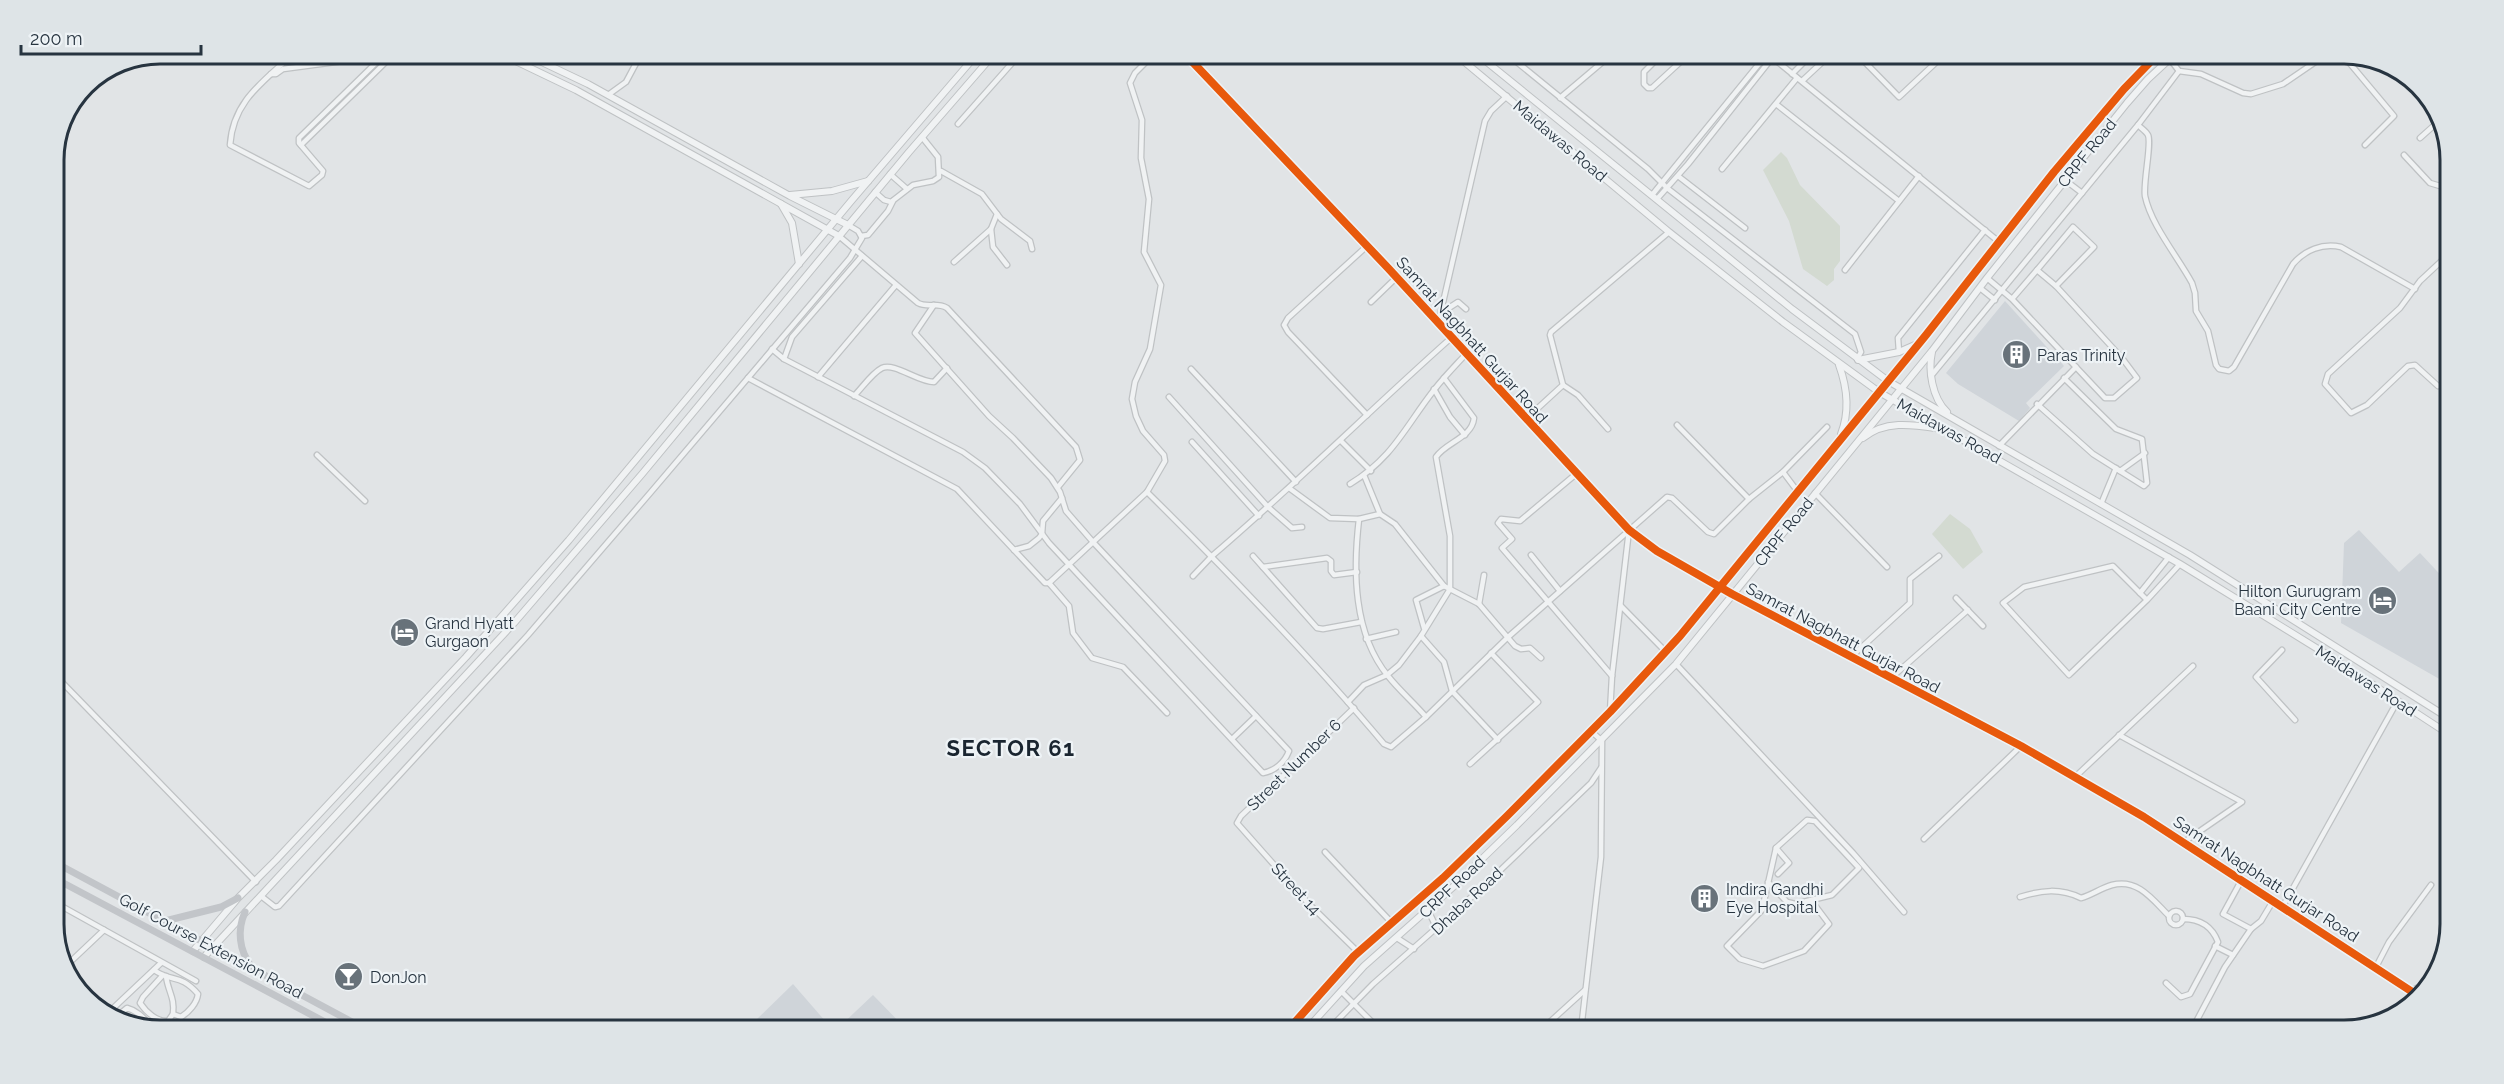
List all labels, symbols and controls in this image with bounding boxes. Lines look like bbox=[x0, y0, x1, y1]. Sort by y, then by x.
scale bar bbox=[21, 18, 201, 56]
text: 200 m bbox=[30, 28, 83, 49]
street label: Maidawas Road bbox=[1509, 96, 1611, 186]
street label: CRPF Road bbox=[2054, 115, 2120, 191]
street label: Samrat Nagbhatt Gurjar Road bbox=[1392, 253, 1552, 427]
building icon: Paras Trinity bbox=[2000, 339, 2032, 371]
place label: Paras Trinity bbox=[2037, 346, 2126, 365]
street label: Maidawas Road bbox=[1894, 395, 2004, 468]
street label: CRPF Road bbox=[1751, 494, 1817, 570]
street label: Samrat Nagbhatt Gurjar Road bbox=[1743, 579, 1943, 697]
place label: Hilton Gurugram Baani City Centre bbox=[2234, 582, 2361, 619]
hotel icon: Hilton Gurugram Baani City Centre bbox=[2366, 584, 2398, 616]
place label: Grand Hyatt Gurgaon bbox=[425, 614, 514, 651]
hotel icon: Grand Hyatt Gurgaon bbox=[388, 616, 420, 648]
street label: Maidawas Road bbox=[2312, 641, 2420, 721]
street label: Street Number 6 bbox=[1243, 715, 1345, 815]
district label: SECTOR 61 bbox=[946, 735, 1076, 761]
street label: Samrat Nagbhatt Gurjar Road bbox=[2170, 812, 2362, 946]
street label: CRPF Road bbox=[1415, 852, 1489, 922]
street label: Street 14 bbox=[1267, 859, 1325, 919]
street label: Dhaba Road bbox=[1427, 863, 1507, 939]
place label: Indira Gandhi Eye Hospital bbox=[1726, 880, 1823, 917]
building icon: Indira Gandhi Eye Hospital bbox=[1689, 882, 1721, 914]
street label: Golf Course Extension Road bbox=[116, 889, 306, 1003]
bar icon: DonJon bbox=[333, 961, 365, 993]
place label: DonJon bbox=[370, 968, 427, 987]

